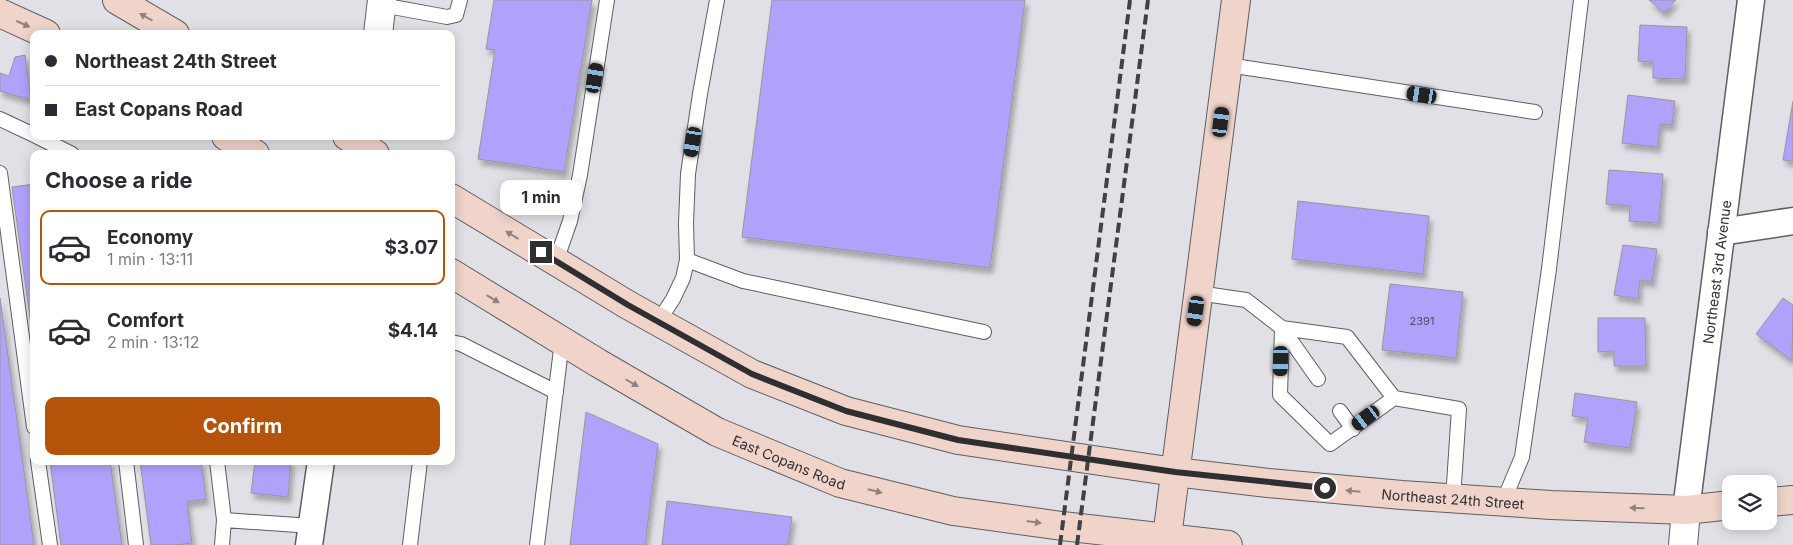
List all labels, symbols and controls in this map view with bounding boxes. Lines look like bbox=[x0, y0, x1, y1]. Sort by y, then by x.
one-way arrow bbox=[140, 12, 153, 21]
one-way arrow bbox=[16, 20, 30, 28]
text: Northeast 24th Street bbox=[75, 50, 277, 73]
car bbox=[585, 62, 604, 94]
car bbox=[1406, 85, 1437, 105]
text: East Copans Road bbox=[75, 98, 243, 121]
car bbox=[1211, 106, 1230, 138]
car bbox=[683, 126, 702, 158]
text: Choose a ride bbox=[45, 167, 193, 193]
callout: 1 min bbox=[500, 180, 582, 214]
text: 1 min bbox=[521, 187, 561, 207]
street label: Northeast 3rd Avenue bbox=[1699, 199, 1734, 345]
icon: car bbox=[47, 225, 92, 270]
text: Economy bbox=[107, 226, 193, 249]
one-way arrow bbox=[505, 230, 518, 239]
text: $3.07 bbox=[384, 236, 438, 259]
route end bbox=[530, 241, 552, 263]
text: 1 min · 13:11 bbox=[107, 249, 193, 269]
one-way arrow bbox=[486, 294, 499, 303]
car bbox=[1186, 295, 1205, 327]
icon: car bbox=[47, 308, 92, 353]
text: Comfort bbox=[107, 309, 184, 332]
house number: 2391 bbox=[1410, 314, 1434, 328]
text: $4.14 bbox=[388, 319, 438, 342]
text: 2 min · 13:12 bbox=[107, 332, 199, 352]
car bbox=[1272, 346, 1289, 376]
one-way arrow bbox=[625, 378, 639, 387]
button: Confirm bbox=[45, 397, 440, 455]
car bbox=[1349, 403, 1382, 433]
street label: East Copans Road bbox=[730, 431, 847, 493]
map controls bbox=[1722, 475, 1777, 530]
button: layers bbox=[1722, 475, 1777, 530]
route start bbox=[1314, 477, 1336, 499]
street label: Northeast 24th Street bbox=[1381, 485, 1525, 512]
one-way arrow bbox=[868, 487, 883, 495]
one-way arrow bbox=[1344, 487, 1360, 495]
one-way arrow bbox=[1629, 504, 1645, 512]
one-way arrow bbox=[1027, 518, 1043, 526]

